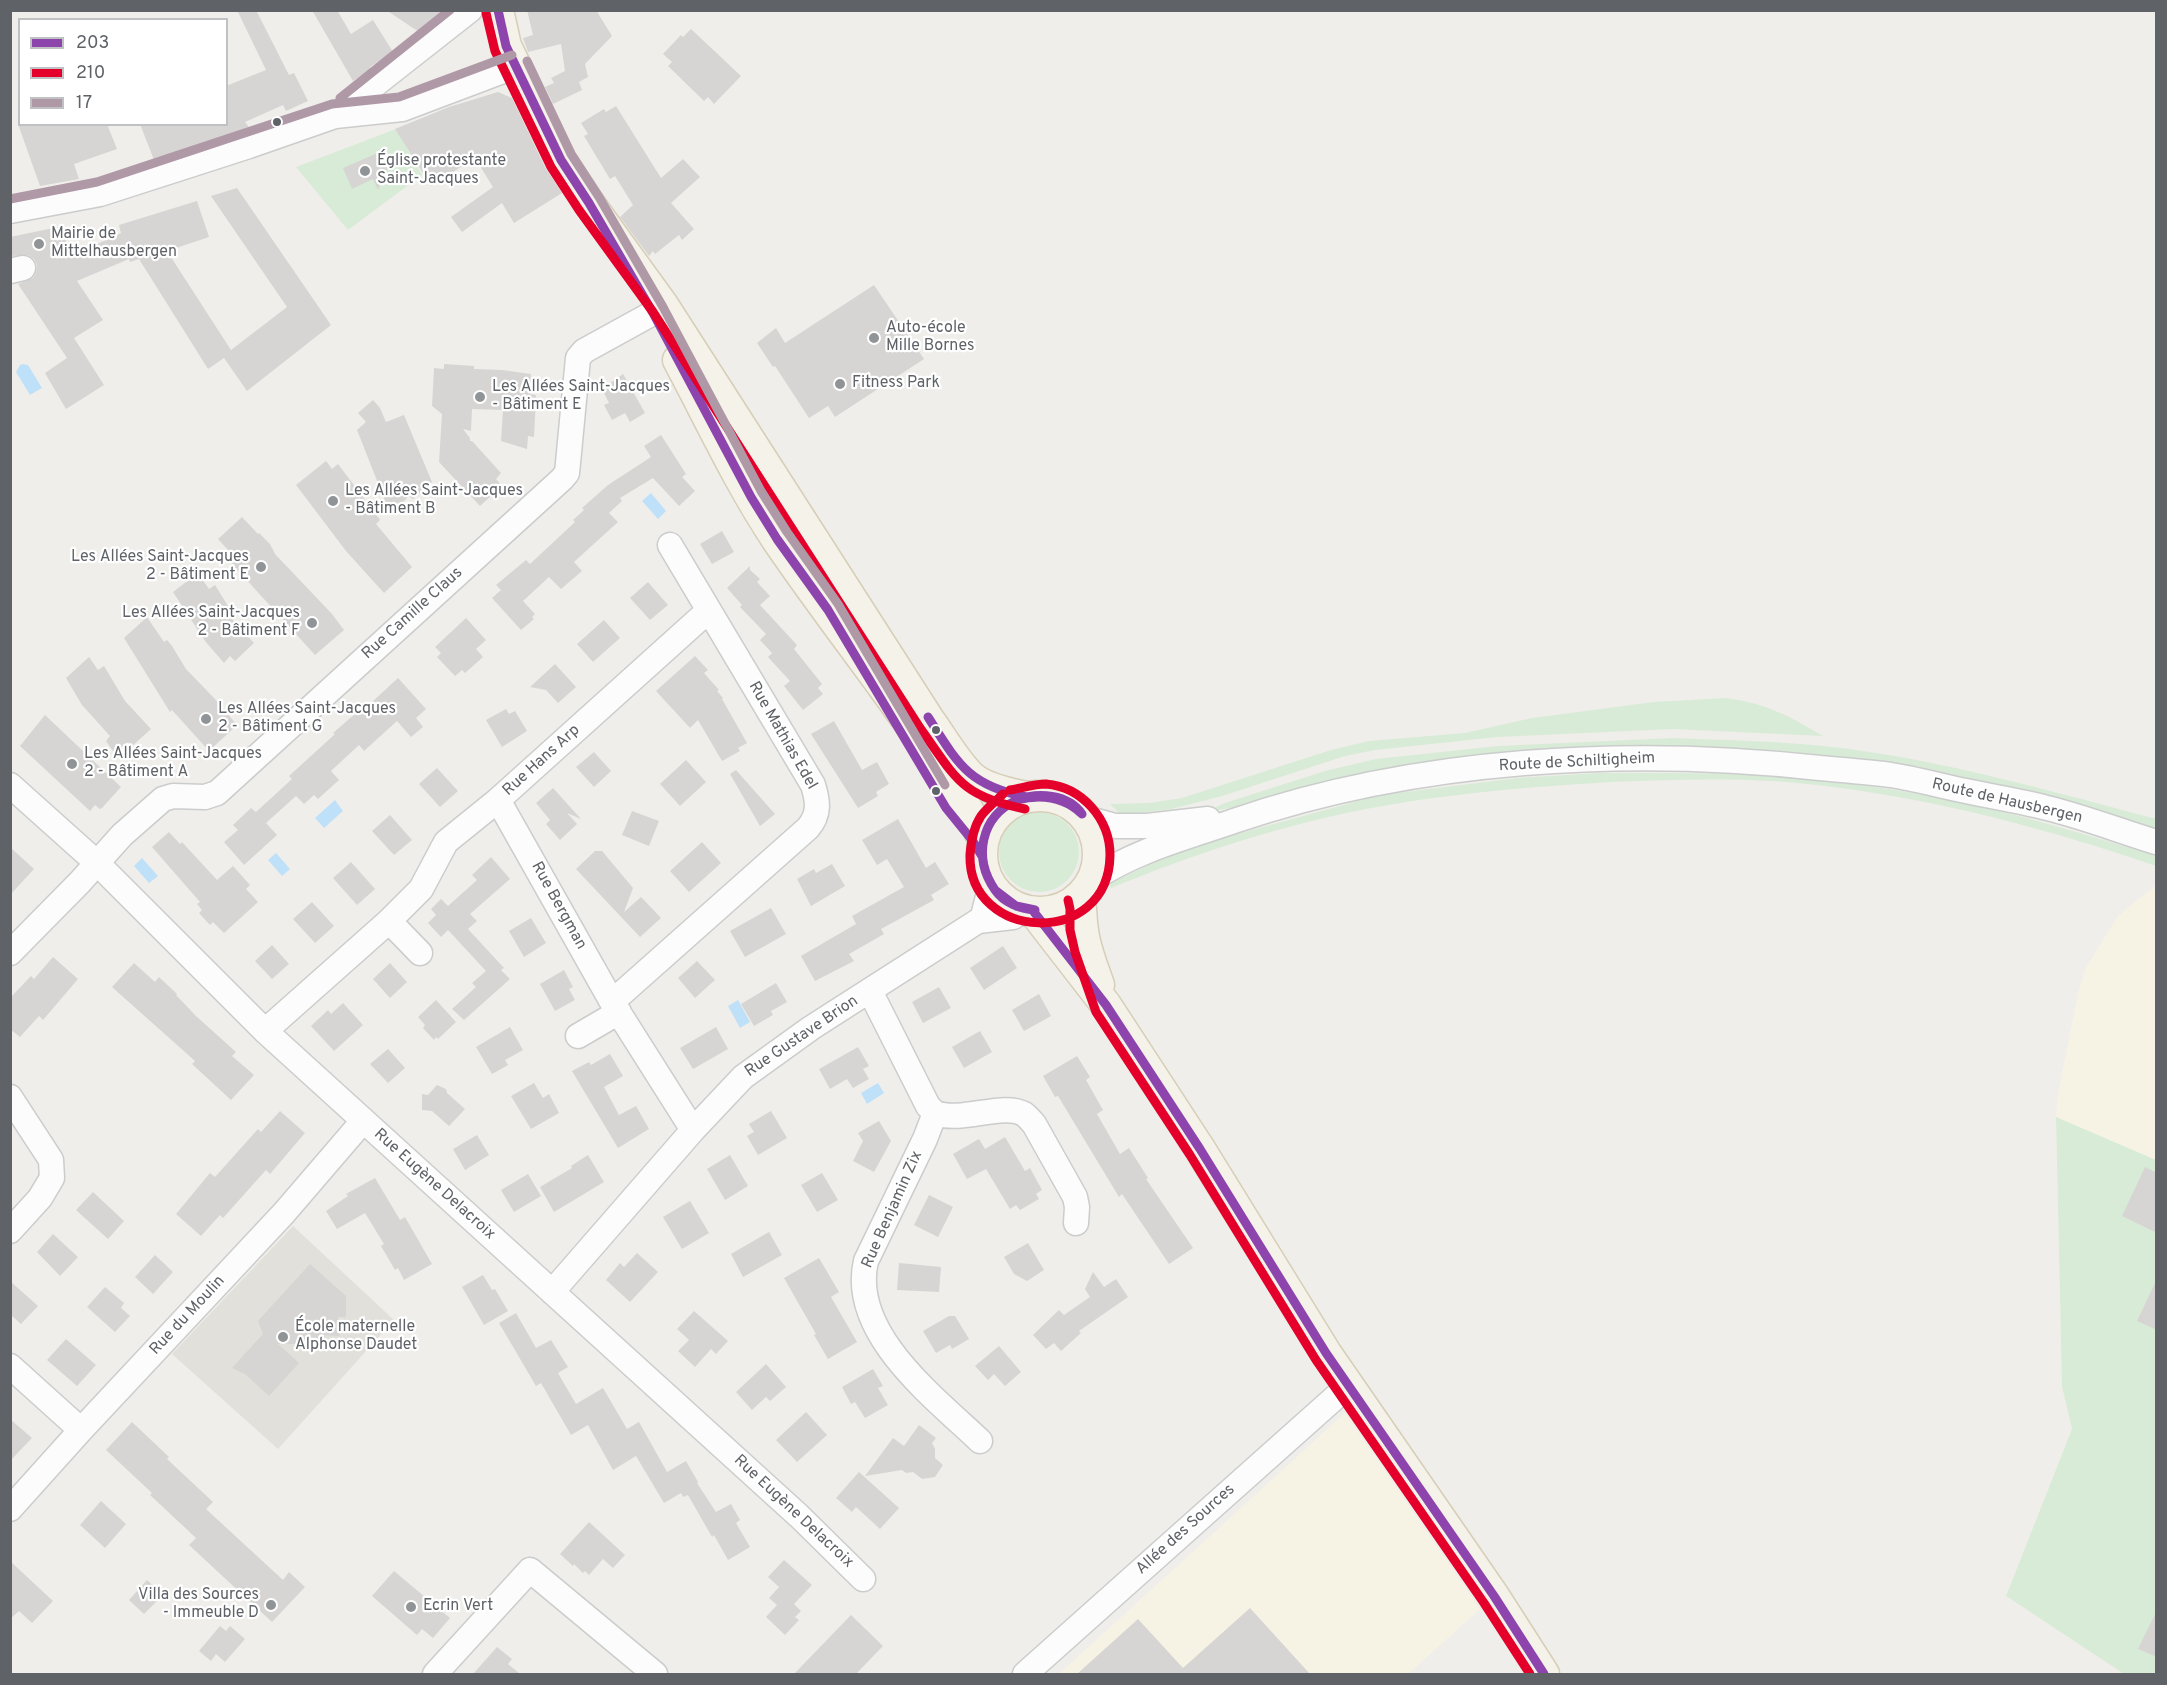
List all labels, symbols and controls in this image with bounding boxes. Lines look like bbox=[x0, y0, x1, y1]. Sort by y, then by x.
legend bbox=[18, 18, 228, 126]
text: 203 bbox=[76, 32, 109, 55]
text: 210 bbox=[76, 62, 105, 85]
text: 17 bbox=[76, 92, 92, 115]
unlabelled marker bbox=[271, 116, 283, 128]
place label: Église protestante Saint-Jacques bbox=[377, 152, 506, 190]
marker: Église protestante Saint-Jacques bbox=[358, 164, 372, 178]
place label: Mairie de Mittelhausbergen bbox=[51, 225, 177, 263]
marker: Mairie de Mittelhausbergen bbox=[32, 237, 46, 251]
place label: Auto-école Mille Bornes bbox=[886, 319, 975, 357]
marker: Auto-école Mille Bornes bbox=[867, 331, 881, 345]
place label: Fitness Park bbox=[852, 374, 940, 394]
marker: Fitness Park bbox=[833, 377, 847, 391]
place label: Les Allées Saint-Jacques - Bâtiment E bbox=[492, 378, 670, 416]
marker: Les Allées Saint-Jacques - Bâtiment E bbox=[473, 390, 487, 404]
place label: Les Allées Saint-Jacques - Bâtiment B bbox=[345, 482, 523, 520]
marker: Les Allées Saint-Jacques - Bâtiment B bbox=[326, 494, 340, 508]
place label: Les Allées Saint-Jacques 2 - Bâtiment E bbox=[71, 548, 249, 586]
marker: Les Allées Saint-Jacques 2 - Bâtiment E bbox=[254, 560, 268, 574]
street label: Rue Camille Claus bbox=[359, 564, 467, 664]
place label: Les Allées Saint-Jacques 2 - Bâtiment F bbox=[122, 604, 300, 642]
marker: Les Allées Saint-Jacques 2 - Bâtiment F bbox=[305, 616, 319, 630]
street label: Rue Mathias Edel bbox=[743, 679, 821, 793]
place label: Les Allées Saint-Jacques 2 - Bâtiment G bbox=[218, 700, 396, 738]
marker: Les Allées Saint-Jacques 2 - Bâtiment G bbox=[199, 712, 213, 726]
street label: Rue Hans Arp bbox=[499, 721, 585, 801]
unlabelled marker bbox=[930, 724, 942, 736]
place label: Les Allées Saint-Jacques 2 - Bâtiment A bbox=[84, 745, 262, 783]
street label: Route de Schiltigheim bbox=[1498, 749, 1656, 777]
marker: Les Allées Saint-Jacques 2 - Bâtiment A bbox=[65, 757, 79, 771]
street label: Route de Hausbergen bbox=[1930, 775, 2084, 829]
unlabelled marker bbox=[930, 785, 942, 797]
street label: Rue Bergman bbox=[526, 859, 590, 953]
street label: Rue Gustave Brion bbox=[742, 992, 862, 1082]
street label: Rue Eugène Delacroix bbox=[369, 1125, 499, 1245]
street label: Rue Benjamin Zix bbox=[859, 1148, 927, 1272]
street label: Rue du Moulin bbox=[146, 1272, 230, 1360]
place label: École maternelle Alphonse Daudet bbox=[295, 1318, 417, 1356]
marker: École maternelle Alphonse Daudet bbox=[276, 1330, 290, 1344]
street label: Rue Eugène Delacroix bbox=[729, 1451, 857, 1573]
street label: Allée des Sources bbox=[1133, 1481, 1239, 1579]
place label: Villa des Sources - Immeuble D bbox=[138, 1586, 259, 1624]
place label: Ecrin Vert bbox=[423, 1597, 493, 1617]
marker: Villa des Sources - Immeuble D bbox=[264, 1598, 278, 1612]
marker: Ecrin Vert bbox=[404, 1600, 418, 1614]

